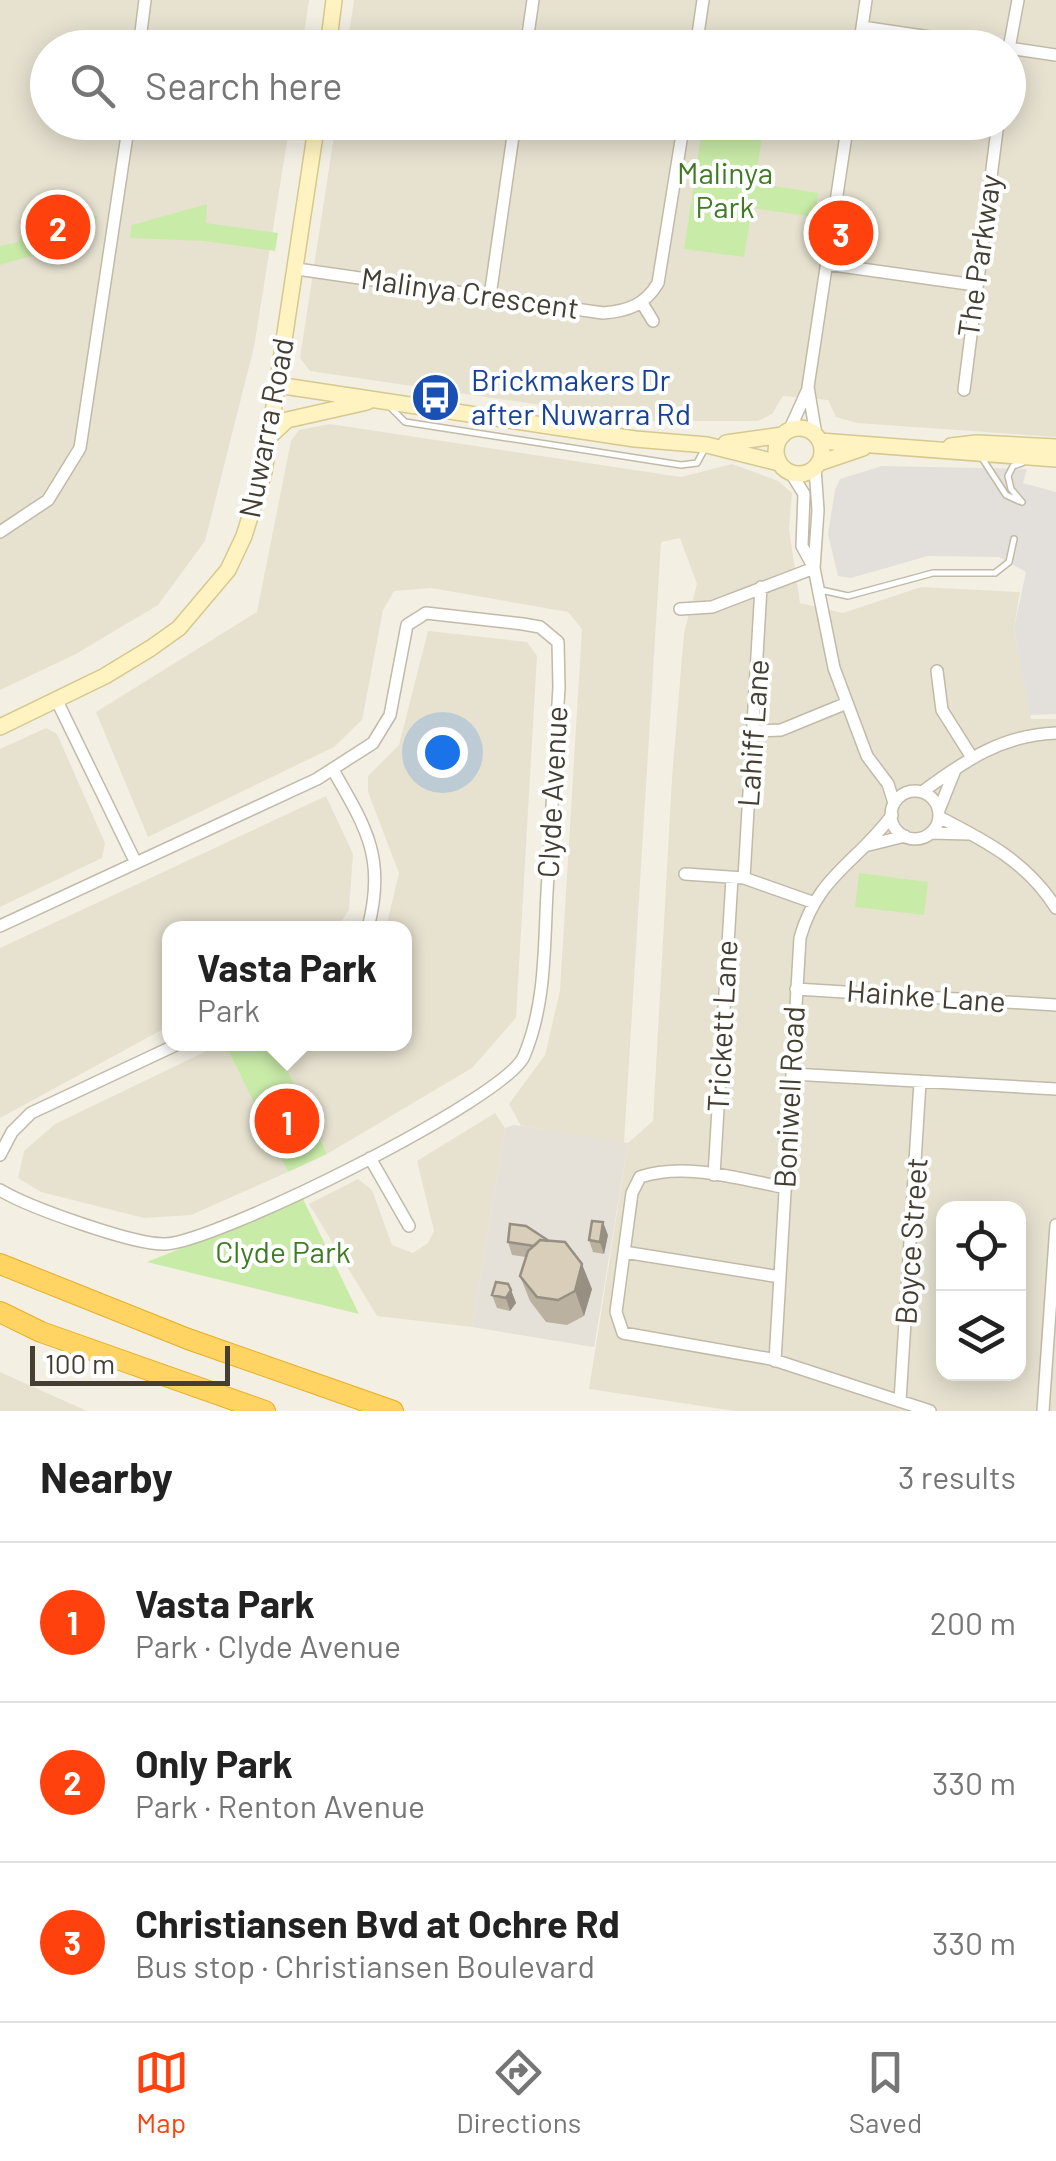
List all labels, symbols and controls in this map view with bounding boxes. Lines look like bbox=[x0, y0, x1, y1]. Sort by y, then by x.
search box bbox=[30, 30, 1026, 140]
icon: search bbox=[65, 58, 120, 113]
text: Search here bbox=[145, 62, 343, 108]
park label: Malinya Park bbox=[677, 154, 773, 224]
street label: The Parkway bbox=[949, 172, 1007, 340]
pin: 2 bbox=[26, 190, 90, 264]
pin: 3 bbox=[808, 196, 874, 270]
street label: Malinya Crescent bbox=[359, 259, 582, 325]
street label: Nuwarra Road bbox=[230, 335, 300, 521]
place label: Brickmakers Dr after Nuwarra Rd bbox=[471, 361, 691, 431]
bus stop icon: Brickmakers Dr after Nuwarra Rd bbox=[410, 372, 462, 424]
street label: Lahiff Lane bbox=[729, 658, 775, 808]
street label: Clyde Avenue bbox=[529, 705, 573, 879]
your location bbox=[417, 727, 468, 778]
popup bbox=[162, 921, 412, 1051]
street label: Trickett Lane bbox=[699, 939, 743, 1113]
text: Vasta Park bbox=[197, 944, 377, 990]
street label: Hainke Lane bbox=[845, 971, 1007, 1019]
text: Park bbox=[197, 990, 260, 1028]
street label: Boniwell Road bbox=[765, 1005, 811, 1189]
pin: 1 bbox=[254, 1084, 320, 1158]
street label: Boyce Street bbox=[886, 1156, 934, 1326]
map controls bbox=[936, 1201, 1026, 1381]
button: locate bbox=[936, 1201, 1026, 1291]
park label: Clyde Park bbox=[215, 1233, 351, 1269]
button: layers bbox=[936, 1291, 1026, 1381]
scale bar bbox=[30, 1341, 230, 1386]
text: 100 m bbox=[45, 1346, 115, 1380]
text: Nearby bbox=[40, 1451, 173, 1501]
text: 3 results bbox=[898, 1457, 1016, 1495]
text: Vasta Park bbox=[135, 1580, 315, 1626]
text: 1 bbox=[67, 1603, 78, 1641]
text: 200 m bbox=[930, 1603, 1016, 1641]
text: Park · Clyde Avenue bbox=[135, 1626, 401, 1664]
text: Only Park bbox=[135, 1740, 293, 1786]
text: 2 bbox=[64, 1763, 81, 1801]
text: 330 m bbox=[932, 1763, 1016, 1801]
text: Park · Renton Avenue bbox=[135, 1786, 425, 1824]
text: Christiansen Bvd at Ochre Rd bbox=[135, 1900, 620, 1946]
text: 3 bbox=[64, 1923, 81, 1961]
text: 330 m bbox=[932, 1923, 1016, 1961]
text: Bus stop · Christiansen Boulevard bbox=[135, 1946, 595, 1984]
tab: Map bbox=[134, 2045, 189, 2139]
tab: Directions bbox=[456, 2045, 581, 2139]
tab: Saved bbox=[849, 2045, 922, 2139]

